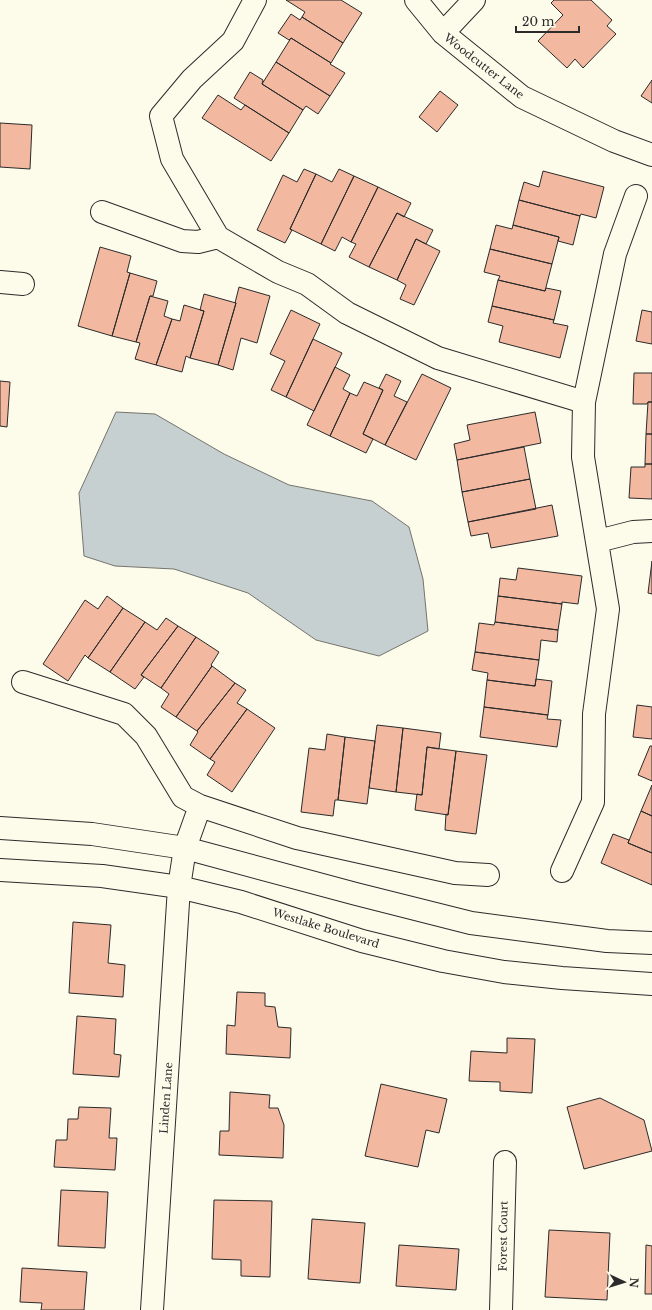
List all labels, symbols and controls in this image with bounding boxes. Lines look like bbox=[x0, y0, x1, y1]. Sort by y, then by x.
scale bar bbox=[516, 8, 579, 34]
text: 20 m bbox=[522, 14, 554, 29]
street label: Woodcutter Lane bbox=[440, 30, 527, 102]
street label: Westlake Boulevard bbox=[270, 905, 382, 951]
street label: Linden Lane bbox=[157, 1062, 175, 1134]
street label: Forest Court bbox=[495, 1200, 511, 1271]
north arrow bbox=[604, 1262, 644, 1302]
text: N bbox=[627, 1277, 641, 1289]

